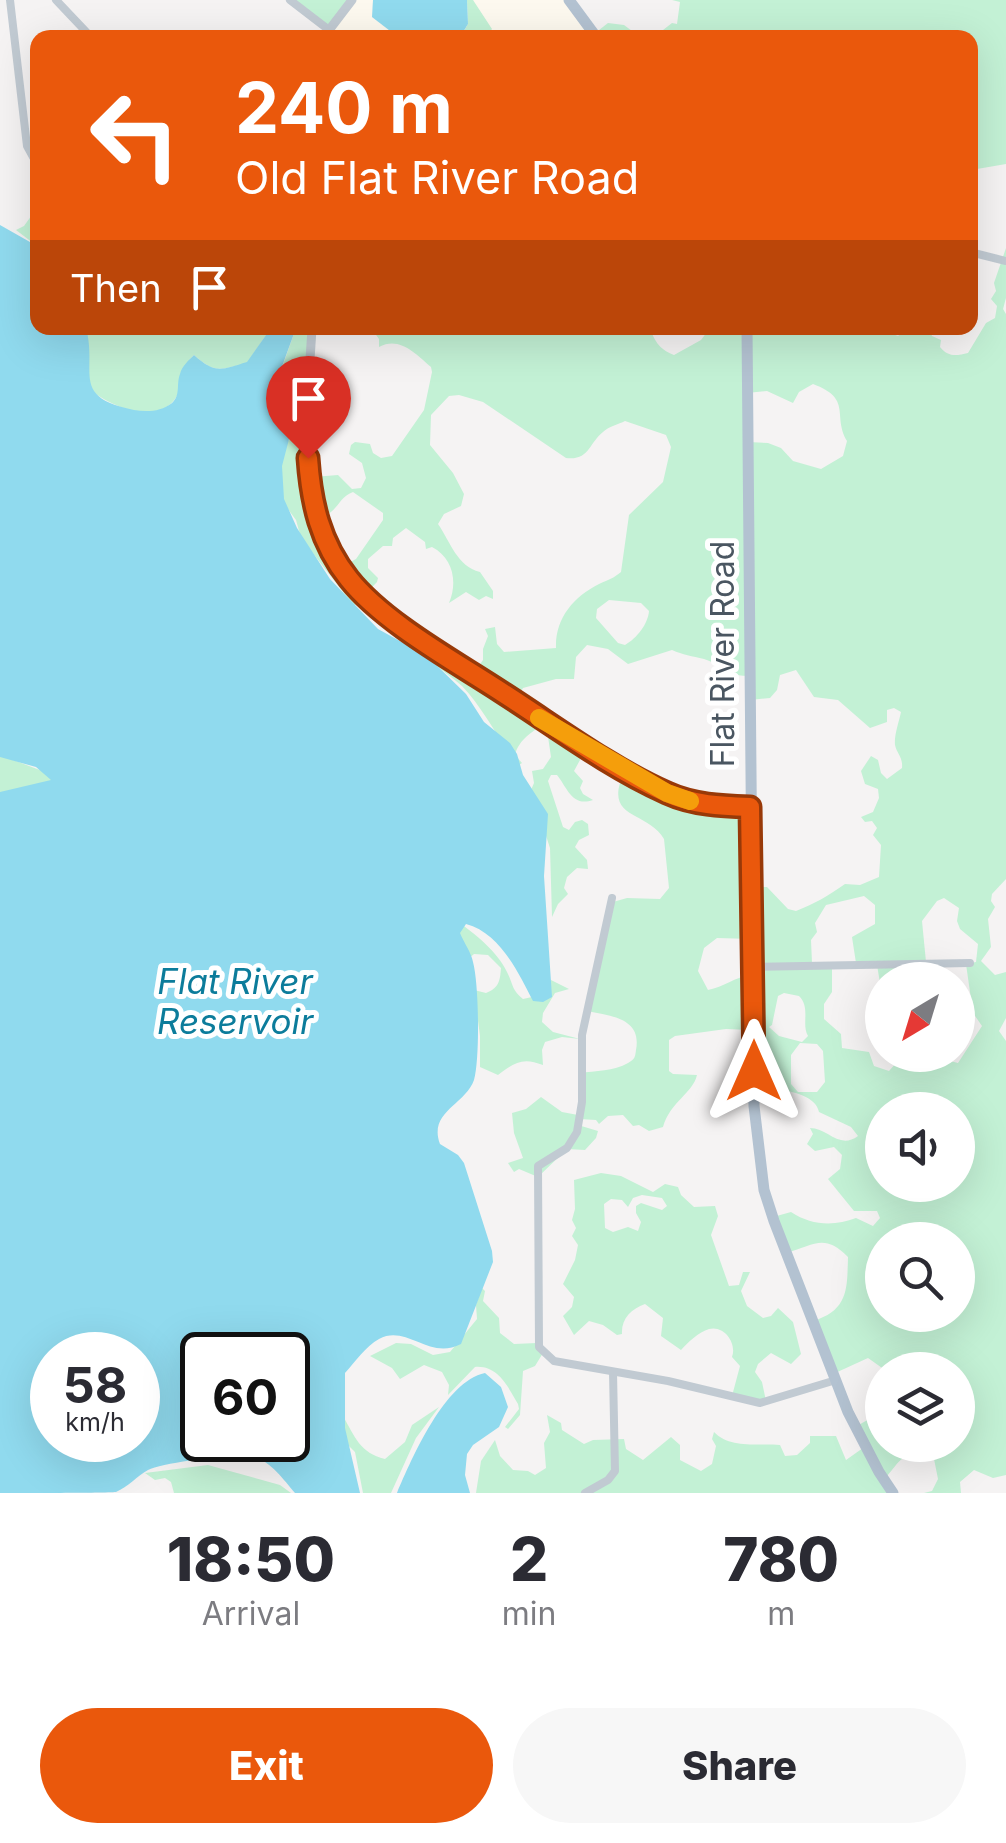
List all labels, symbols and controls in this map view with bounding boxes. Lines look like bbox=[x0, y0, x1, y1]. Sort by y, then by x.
text: 240 m bbox=[235, 65, 453, 150]
icon: left bbox=[70, 70, 200, 200]
text: Old Flat River Road bbox=[235, 150, 639, 205]
icon: arrive bbox=[182, 260, 237, 315]
text: Then bbox=[70, 265, 162, 311]
pin bbox=[266, 356, 351, 459]
icon: arrive bbox=[281, 371, 336, 426]
street label: Flat River Road bbox=[703, 541, 742, 767]
water label: Flat River Reservoir bbox=[157, 960, 314, 1042]
north arrow bbox=[865, 962, 975, 1072]
map controls bbox=[865, 962, 975, 1462]
position arrow bbox=[702, 1019, 806, 1123]
button: sound bbox=[865, 1092, 975, 1202]
button: search bbox=[865, 1222, 975, 1332]
speed limit sign: 60 bbox=[180, 1332, 310, 1462]
button: layers bbox=[865, 1352, 975, 1462]
text: 58 bbox=[63, 1355, 127, 1415]
text: km/h bbox=[65, 1407, 125, 1437]
text: 18:50 bbox=[167, 1523, 335, 1595]
text: 2 bbox=[510, 1523, 548, 1595]
text: 780 bbox=[723, 1523, 839, 1595]
text: Arrival bbox=[202, 1594, 300, 1633]
text: min bbox=[502, 1594, 556, 1633]
text: m bbox=[767, 1594, 795, 1633]
button: Exit bbox=[40, 1708, 493, 1823]
button: Share bbox=[513, 1708, 966, 1823]

